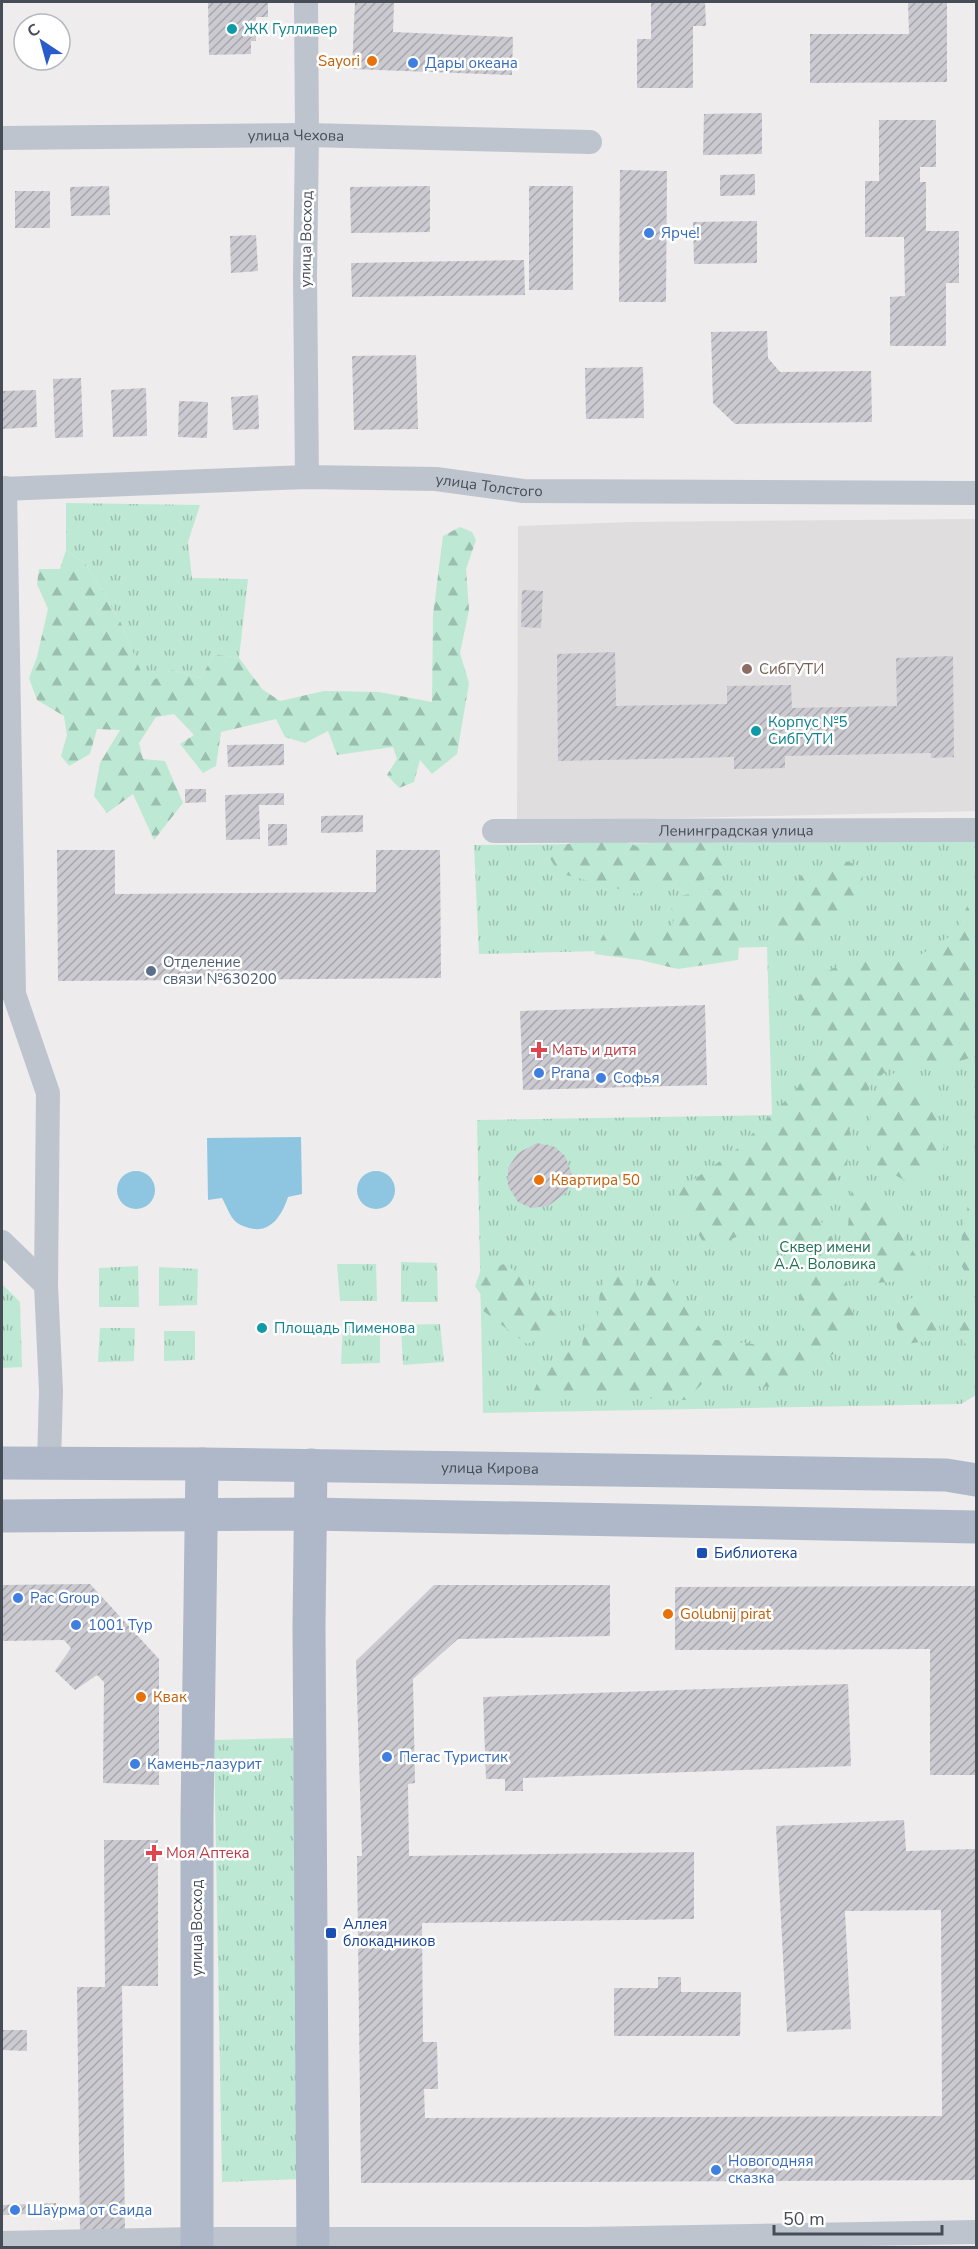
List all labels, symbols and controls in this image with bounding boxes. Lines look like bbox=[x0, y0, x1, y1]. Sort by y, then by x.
north arrow bbox=[12, 12, 72, 72]
text: С bbox=[23, 19, 45, 43]
place label: ЖК Гулливер bbox=[244, 19, 337, 39]
marker: ЖК Гулливер bbox=[225, 22, 239, 36]
place label: Sayori bbox=[318, 51, 360, 71]
place label: Дары океана bbox=[425, 53, 518, 73]
marker: Sayori bbox=[365, 54, 379, 68]
marker: Дары океана bbox=[406, 56, 420, 70]
street label: улица Чехова bbox=[248, 125, 345, 146]
street label: улица Восход bbox=[295, 190, 317, 288]
place label: Ярче! bbox=[661, 223, 700, 243]
marker: Ярче! bbox=[642, 226, 656, 240]
street label: улица Толстого bbox=[434, 469, 543, 501]
place label: СибГУТИ bbox=[759, 659, 824, 679]
marker: СибГУТИ bbox=[740, 662, 754, 676]
place label: Корпус №5 СибГУТИ bbox=[768, 712, 848, 749]
marker: Корпус №5 СибГУТИ bbox=[749, 724, 763, 738]
street label: Ленинградская улица bbox=[658, 820, 814, 841]
place label: Отделение связи №630200 bbox=[163, 952, 277, 989]
marker: Отделение связи №630200 bbox=[144, 964, 158, 978]
place label: Мать и дитя bbox=[552, 1040, 636, 1060]
marker: Мать и дитя bbox=[530, 1041, 548, 1059]
place label: Prana bbox=[551, 1063, 590, 1083]
marker: Prana bbox=[532, 1066, 546, 1080]
place label: Софья bbox=[613, 1068, 660, 1088]
marker: Софья bbox=[594, 1071, 608, 1085]
place label: Квартира 50 bbox=[551, 1170, 640, 1190]
marker: Квартира 50 bbox=[532, 1173, 546, 1187]
park label: Cквер имени А.А. Воловика bbox=[774, 1237, 876, 1274]
place label: Площадь Пименова bbox=[274, 1318, 415, 1338]
marker: Площадь Пименова bbox=[255, 1321, 269, 1335]
street label: улица Кирова bbox=[441, 1458, 539, 1479]
place label: Библиотека bbox=[714, 1543, 798, 1563]
marker: Библиотека bbox=[695, 1546, 709, 1560]
place label: Pac Group bbox=[30, 1588, 100, 1608]
marker: Pac Group bbox=[11, 1591, 25, 1605]
place label: Golubnij pirat bbox=[680, 1604, 772, 1624]
marker: Golubnij pirat bbox=[661, 1607, 675, 1621]
place label: 1001 Тур bbox=[88, 1615, 153, 1635]
marker: 1001 Тур bbox=[69, 1618, 83, 1632]
place label: Квак bbox=[153, 1687, 187, 1707]
marker: Квак bbox=[134, 1690, 148, 1704]
place label: Пегас Туристик bbox=[399, 1747, 508, 1767]
marker: Пегас Туристик bbox=[380, 1750, 394, 1764]
place label: Камень-лазурит bbox=[147, 1754, 262, 1774]
marker: Камень-лазурит bbox=[128, 1757, 142, 1771]
place label: Моя Аптека bbox=[166, 1843, 250, 1863]
marker: Моя Аптека bbox=[147, 1846, 161, 1860]
street label: улица Восход bbox=[187, 1880, 207, 1976]
place label: Аллея блокадников bbox=[343, 1914, 435, 1951]
marker: Аллея блокадников bbox=[324, 1926, 338, 1940]
place label: Новогодняя сказка bbox=[728, 2151, 813, 2188]
marker: Новогодняя сказка bbox=[709, 2163, 723, 2177]
scale bar bbox=[774, 2198, 942, 2236]
place label: Шаурма от Саида bbox=[27, 2200, 152, 2220]
marker: Шаурма от Саида bbox=[8, 2203, 22, 2217]
text: 50 m bbox=[783, 2207, 825, 2231]

